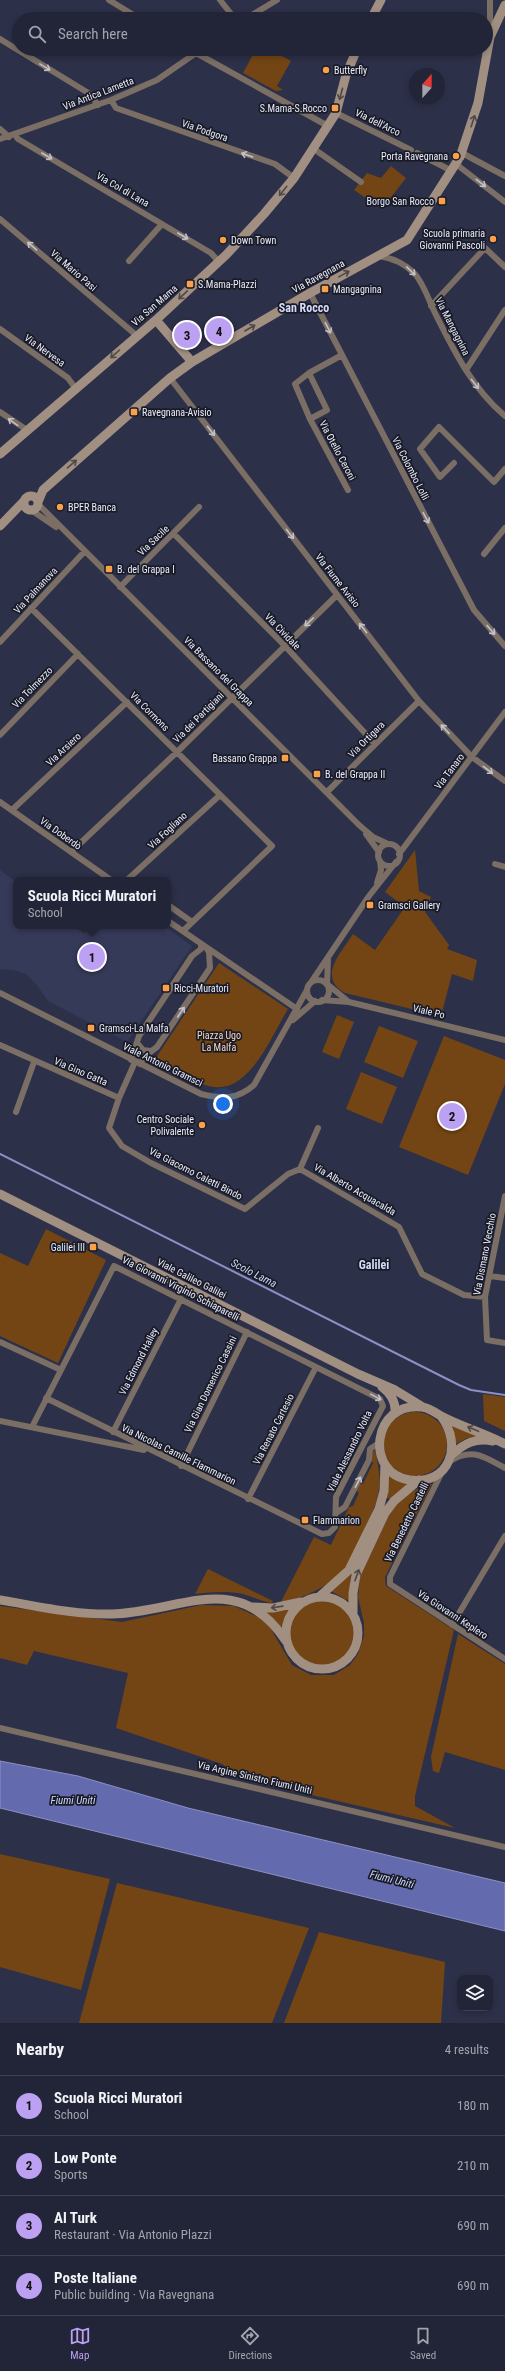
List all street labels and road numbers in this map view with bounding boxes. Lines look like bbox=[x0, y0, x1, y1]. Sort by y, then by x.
street label: Via Antica Lametta bbox=[61, 75, 135, 112]
street label: Via dell'Arco bbox=[353, 107, 402, 138]
street label: Via Podgora bbox=[180, 117, 230, 144]
street label: Via Col di Lana bbox=[94, 170, 151, 209]
street label: Via Mario Pasi bbox=[49, 247, 99, 293]
street label: Via Ravegnana bbox=[290, 257, 346, 295]
street label: Via San Mama bbox=[129, 282, 180, 328]
street label: Via Mangagnina bbox=[433, 295, 472, 357]
street label: Via Nervesa bbox=[22, 332, 67, 369]
street label: Via Otello Ceroni bbox=[317, 419, 358, 482]
street label: Via Colombo Lolli bbox=[390, 435, 431, 502]
street label: Via Sacile bbox=[136, 523, 171, 558]
street label: Via Fiume Avisio bbox=[313, 551, 362, 609]
street label: Via Palmanova bbox=[11, 565, 60, 616]
street label: Via Cividale bbox=[263, 611, 303, 652]
street label: Via Bassano del Grappa bbox=[182, 634, 256, 709]
street label: Via Tolmezzo bbox=[10, 665, 55, 710]
street label: Via Cormons bbox=[128, 690, 172, 733]
street label: Via dei Partigiani bbox=[171, 690, 226, 745]
street label: Via Ortigara bbox=[346, 719, 387, 760]
street label: Via Arsiero bbox=[44, 731, 83, 768]
street label: Via Tanaro bbox=[432, 751, 466, 791]
street label: Via Fogliano bbox=[146, 810, 189, 851]
street label: Via Doberdò bbox=[38, 815, 84, 852]
street label: Viale Po bbox=[412, 1002, 446, 1020]
street label: Viale Antonio Gramsci bbox=[121, 1040, 205, 1089]
street label: Via Gino Gatta bbox=[53, 1055, 109, 1088]
street label: Via Giacomo Caletti Bindo bbox=[147, 1145, 244, 1202]
street label: Via Alberto Acquacalda bbox=[312, 1162, 398, 1217]
street label: Via Dismano Vecchio bbox=[471, 1212, 498, 1296]
street label: Via Giovanni Virginio Schiaparelli bbox=[120, 1254, 241, 1323]
street label: Viale Galileo Galilei bbox=[155, 1256, 228, 1301]
street label: Via Edmond Halley bbox=[117, 1326, 160, 1397]
street label: Via Gian Domenico Cassini bbox=[182, 1334, 239, 1434]
street label: Via Renato Cartesio bbox=[251, 1392, 296, 1467]
street label: Viale Alessandro Volta bbox=[325, 1409, 374, 1494]
street label: Via Nicolas Camille Flammarion bbox=[120, 1422, 238, 1487]
street label: Via Benedetto Castelli bbox=[382, 1481, 430, 1564]
street label: Via Giovanni Keplero bbox=[416, 1588, 490, 1641]
street label: Via Argine Sinistro Fiumi Uniti bbox=[197, 1759, 313, 1796]

